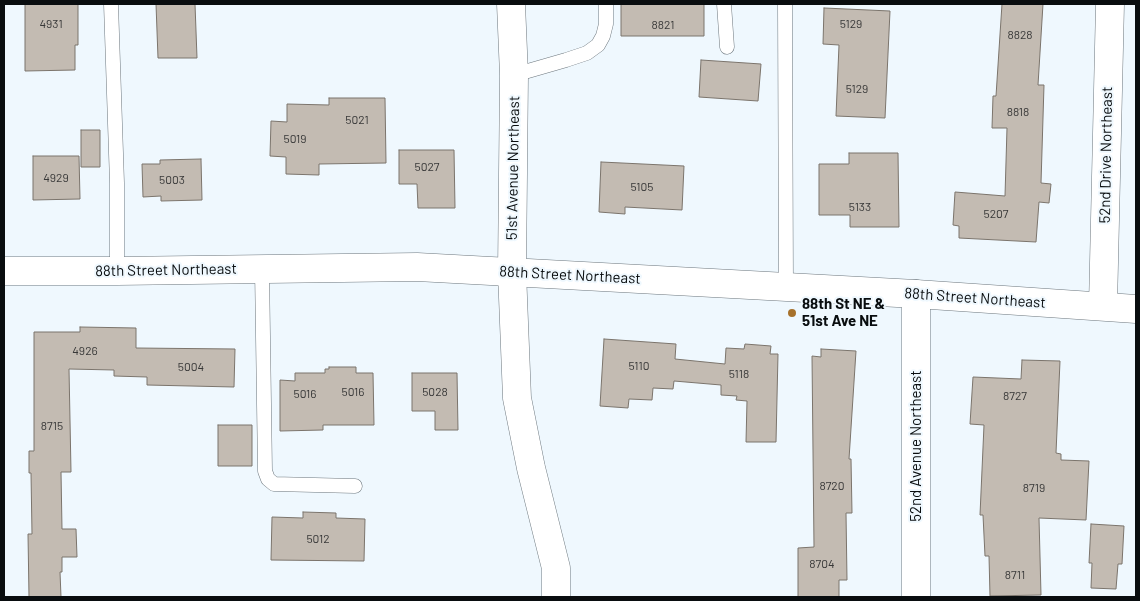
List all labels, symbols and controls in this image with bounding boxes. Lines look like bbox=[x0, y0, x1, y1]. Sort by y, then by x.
house number: 4931 bbox=[39, 17, 63, 31]
house number: 5129 bbox=[840, 17, 862, 31]
house number: 8821 bbox=[652, 18, 674, 32]
house number: 8828 bbox=[1007, 28, 1033, 42]
house number: 5129 bbox=[846, 82, 868, 96]
street label: 52nd Drive Northeast bbox=[1096, 86, 1116, 224]
street label: 51st Avenue Northeast bbox=[503, 96, 523, 240]
house number: 8818 bbox=[1007, 105, 1029, 119]
house number: 5021 bbox=[345, 113, 369, 127]
house number: 5019 bbox=[283, 132, 307, 146]
house number: 5027 bbox=[414, 160, 440, 174]
house number: 4929 bbox=[43, 171, 69, 185]
house number: 5003 bbox=[159, 173, 185, 187]
house number: 5105 bbox=[631, 180, 653, 194]
house number: 5133 bbox=[849, 200, 871, 214]
house number: 5207 bbox=[983, 207, 1009, 221]
street label: 88th Street Northeast bbox=[95, 260, 237, 280]
street label: 88th Street Northeast bbox=[499, 262, 641, 288]
street label: 88th Street Northeast bbox=[904, 284, 1046, 312]
place label: 88th St NE & 51st Ave NE bbox=[802, 295, 885, 330]
marker: 88th St NE & 51st Ave NE bbox=[786, 307, 798, 319]
house number: 4926 bbox=[72, 344, 98, 358]
house number: 5110 bbox=[628, 359, 650, 373]
house number: 5004 bbox=[178, 360, 204, 374]
house number: 5118 bbox=[729, 367, 749, 381]
street label: 52nd Avenue Northeast bbox=[907, 370, 925, 522]
house number: 5016 bbox=[342, 385, 364, 399]
house number: 5028 bbox=[422, 385, 448, 399]
house number: 5016 bbox=[294, 387, 316, 401]
house number: 8727 bbox=[1003, 389, 1027, 403]
house number: 8715 bbox=[41, 419, 63, 433]
house number: 8720 bbox=[819, 479, 845, 493]
house number: 8719 bbox=[1023, 481, 1045, 495]
house number: 5012 bbox=[306, 532, 330, 546]
house number: 8704 bbox=[809, 557, 835, 571]
house number: 8711 bbox=[1005, 568, 1025, 582]

